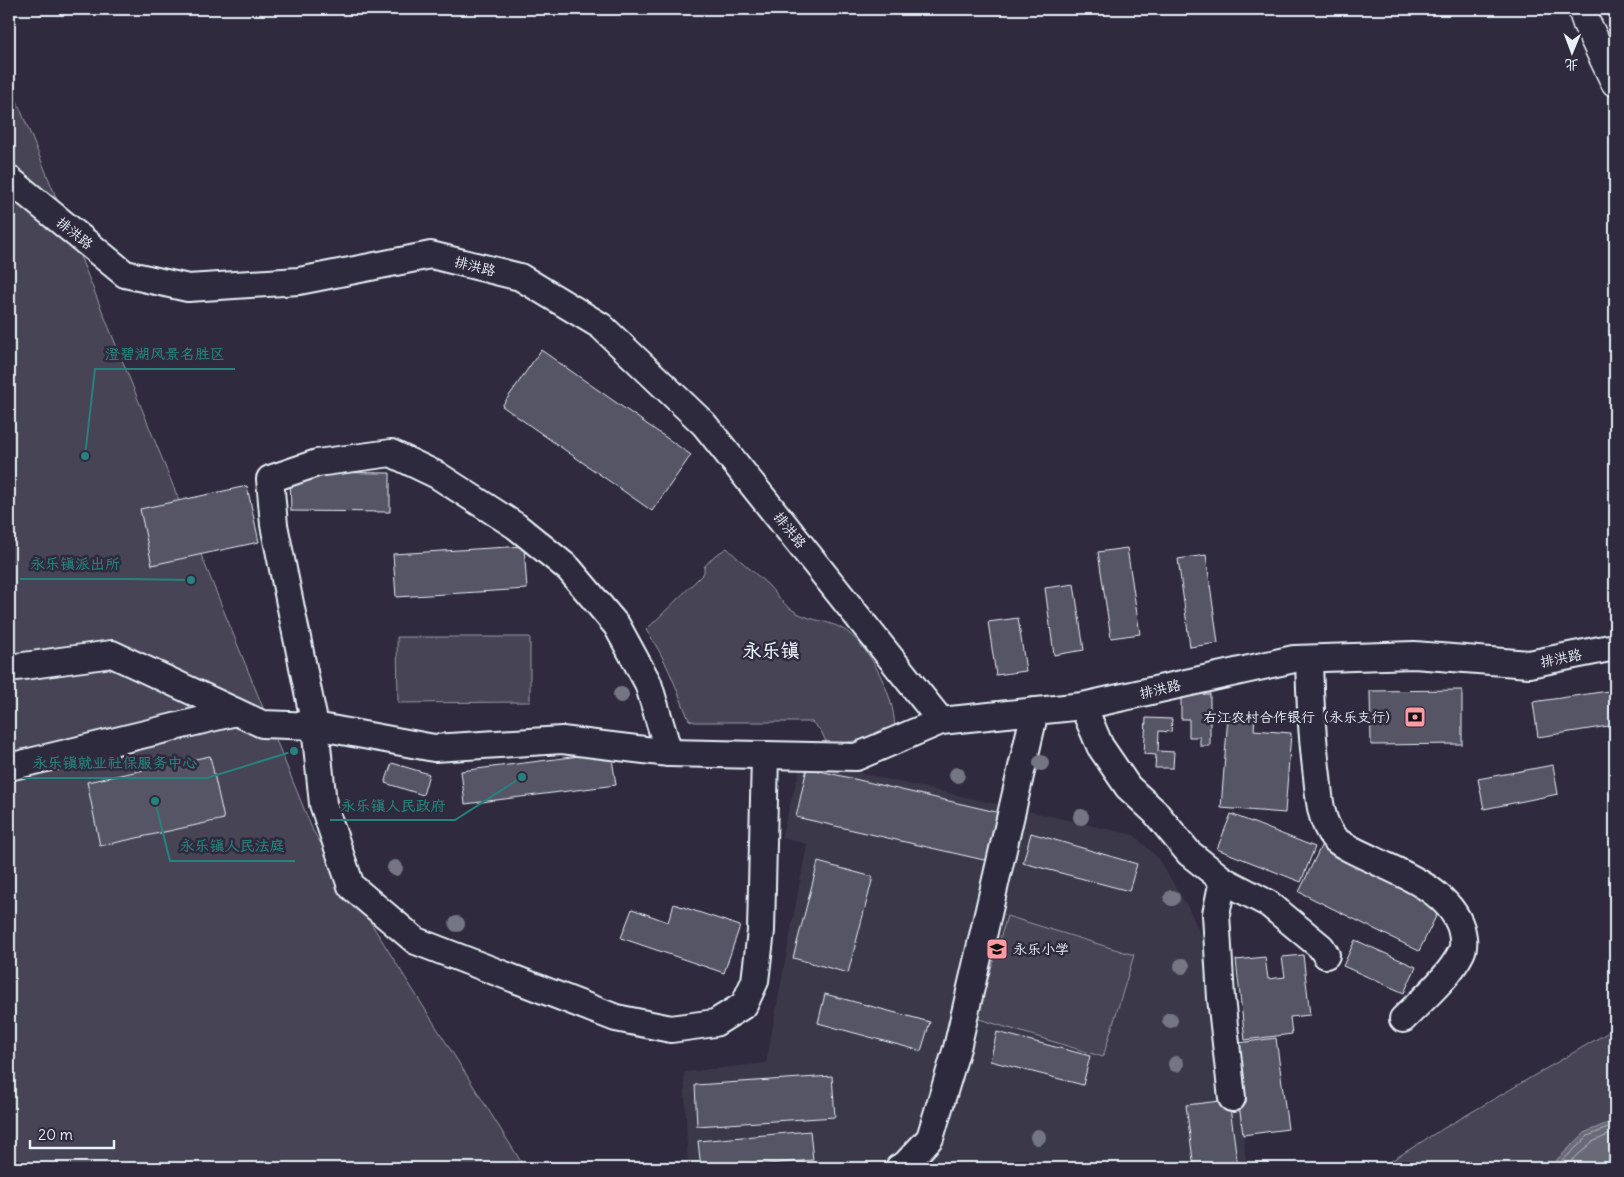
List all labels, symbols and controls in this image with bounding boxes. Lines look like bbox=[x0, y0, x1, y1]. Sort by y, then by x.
north arrow bbox=[1546, 28, 1596, 78]
text: 北 bbox=[1565, 56, 1579, 74]
street label: 排洪路 bbox=[53, 213, 97, 253]
street label: 排洪路 bbox=[452, 252, 498, 280]
callout: 澄碧湖风景名胜区 bbox=[95, 339, 235, 369]
text: 澄碧湖风景名胜区 bbox=[105, 344, 225, 363]
street label: 排洪路 bbox=[770, 508, 810, 552]
callout: 永乐镇派出所 bbox=[20, 549, 130, 579]
text: 永乐镇派出所 bbox=[30, 554, 120, 573]
district label: 永乐镇 bbox=[742, 638, 800, 662]
street label: 排洪路 bbox=[1539, 645, 1583, 671]
street label: 排洪路 bbox=[1138, 676, 1182, 702]
bank icon: 右江农村合作银行（永乐支行） bbox=[1403, 705, 1427, 729]
place label: 右江农村合作银行（永乐支行） bbox=[1203, 708, 1399, 726]
callout: 永乐镇就业社保服务中心 bbox=[22, 748, 207, 778]
text: 永乐镇就业社保服务中心 bbox=[32, 753, 198, 772]
callout: 永乐镇人民政府 bbox=[330, 790, 455, 820]
text: 永乐镇人民政府 bbox=[340, 796, 446, 815]
callout: 永乐镇人民法庭 bbox=[170, 831, 295, 861]
text: 永乐镇人民法庭 bbox=[179, 836, 285, 855]
school or university icon: 永乐小学 bbox=[985, 937, 1009, 961]
place label: 永乐小学 bbox=[1013, 940, 1069, 958]
scale bar bbox=[30, 1117, 114, 1149]
text: 20 m bbox=[38, 1125, 73, 1144]

